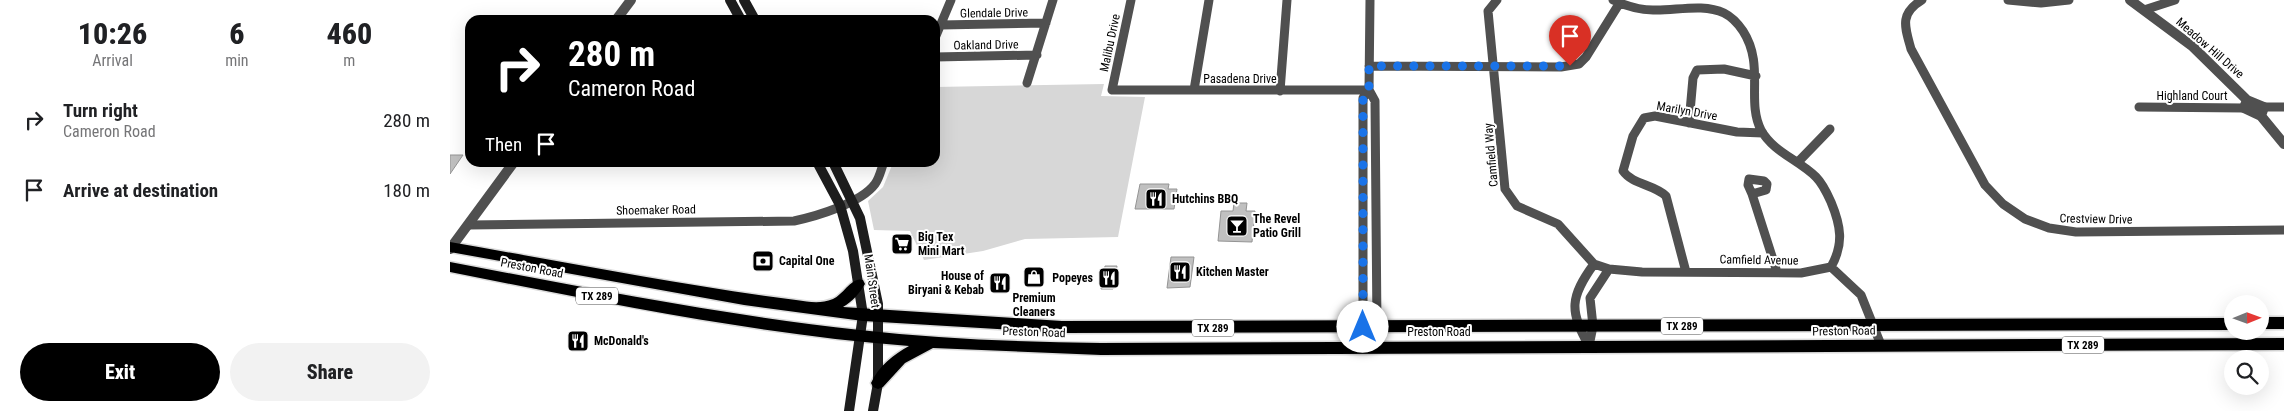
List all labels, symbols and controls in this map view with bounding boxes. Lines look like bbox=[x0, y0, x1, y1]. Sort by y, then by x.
street label: Glendale Drive bbox=[960, 5, 1029, 21]
street label: Malibu Drive bbox=[1097, 12, 1123, 73]
pin bbox=[1549, 15, 1591, 66]
street label: Meadow Hill Drive bbox=[2173, 15, 2247, 82]
text: 10:26 bbox=[78, 16, 147, 51]
text: 6 bbox=[229, 16, 244, 51]
text: 460 bbox=[326, 16, 372, 51]
icon: arrive bbox=[1556, 22, 1584, 50]
text: 280 m bbox=[568, 34, 655, 75]
icon: right bbox=[485, 35, 550, 100]
street label: Oakland Drive bbox=[953, 37, 1019, 53]
text: Arrival bbox=[92, 51, 133, 70]
text: min bbox=[225, 51, 249, 70]
text: m bbox=[343, 51, 355, 70]
street label: Pasadena Drive bbox=[1203, 72, 1277, 86]
text: Cameron Road bbox=[568, 76, 695, 101]
street label: Highland Court bbox=[2156, 89, 2228, 103]
text: Turn right bbox=[63, 99, 138, 122]
street label: Marilyn Drive bbox=[1656, 99, 1719, 123]
icon: right bbox=[20, 106, 48, 134]
text: 280 m bbox=[383, 109, 430, 132]
text: Cameron Road bbox=[63, 122, 156, 141]
street label: Camfield Way bbox=[1481, 122, 1501, 188]
icon: arrive bbox=[532, 130, 560, 158]
text: Then bbox=[485, 133, 522, 156]
icon: arrive bbox=[20, 176, 48, 204]
text: Arrive at destination bbox=[63, 179, 218, 202]
text: 180 m bbox=[383, 179, 430, 202]
restaurant icon: Hutchins BBQ bbox=[1144, 187, 1168, 211]
place label: Hutchins BBQ bbox=[1172, 192, 1238, 206]
street label: Shoemaker Road bbox=[616, 202, 696, 218]
street label: Crestview Drive bbox=[2059, 211, 2133, 227]
place label: The Revel Patio Grill bbox=[1253, 212, 1301, 240]
bar icon: The Revel Patio Grill bbox=[1225, 214, 1249, 238]
place label: Big Tex Mini Mart bbox=[918, 230, 965, 258]
supermarket icon: Big Tex Mini Mart bbox=[890, 232, 914, 256]
bank icon: Capital One bbox=[751, 249, 775, 273]
street label: Camfield Avenue bbox=[1719, 252, 1799, 268]
street label: Main Street bbox=[861, 253, 883, 309]
place label: Capital One bbox=[779, 254, 835, 268]
street label: Preston Road bbox=[500, 255, 564, 281]
restaurant icon: Kitchen Master bbox=[1168, 260, 1192, 284]
shop icon: Premium Cleaners bbox=[1022, 265, 1046, 289]
place label: Kitchen Master bbox=[1196, 265, 1269, 279]
restaurant icon: Popeyes bbox=[1097, 266, 1121, 290]
place label: House of Biryani & Kebab bbox=[908, 269, 984, 297]
restaurant icon: House of Biryani & Kebab bbox=[988, 271, 1012, 295]
place label: Popeyes bbox=[1052, 271, 1094, 285]
road number: TX 289 bbox=[576, 288, 618, 304]
place label: Premium Cleaners bbox=[1012, 291, 1056, 319]
north arrow bbox=[2224, 295, 2269, 340]
map controls bbox=[2224, 295, 2269, 395]
position arrow bbox=[1336, 300, 1388, 352]
road number: TX 289 bbox=[1661, 318, 1703, 334]
road number: TX 289 bbox=[1192, 319, 1234, 336]
street label: Preston Road bbox=[1812, 323, 1876, 339]
street label: Preston Road bbox=[1002, 324, 1066, 340]
street label: Preston Road bbox=[1407, 325, 1471, 339]
restaurant icon: McDonald's bbox=[566, 329, 590, 353]
place label: McDonald's bbox=[594, 334, 649, 348]
road number: TX 289 bbox=[2062, 336, 2104, 354]
button: Exit bbox=[20, 343, 220, 401]
button: Share bbox=[230, 343, 430, 401]
button: search bbox=[2224, 350, 2269, 395]

